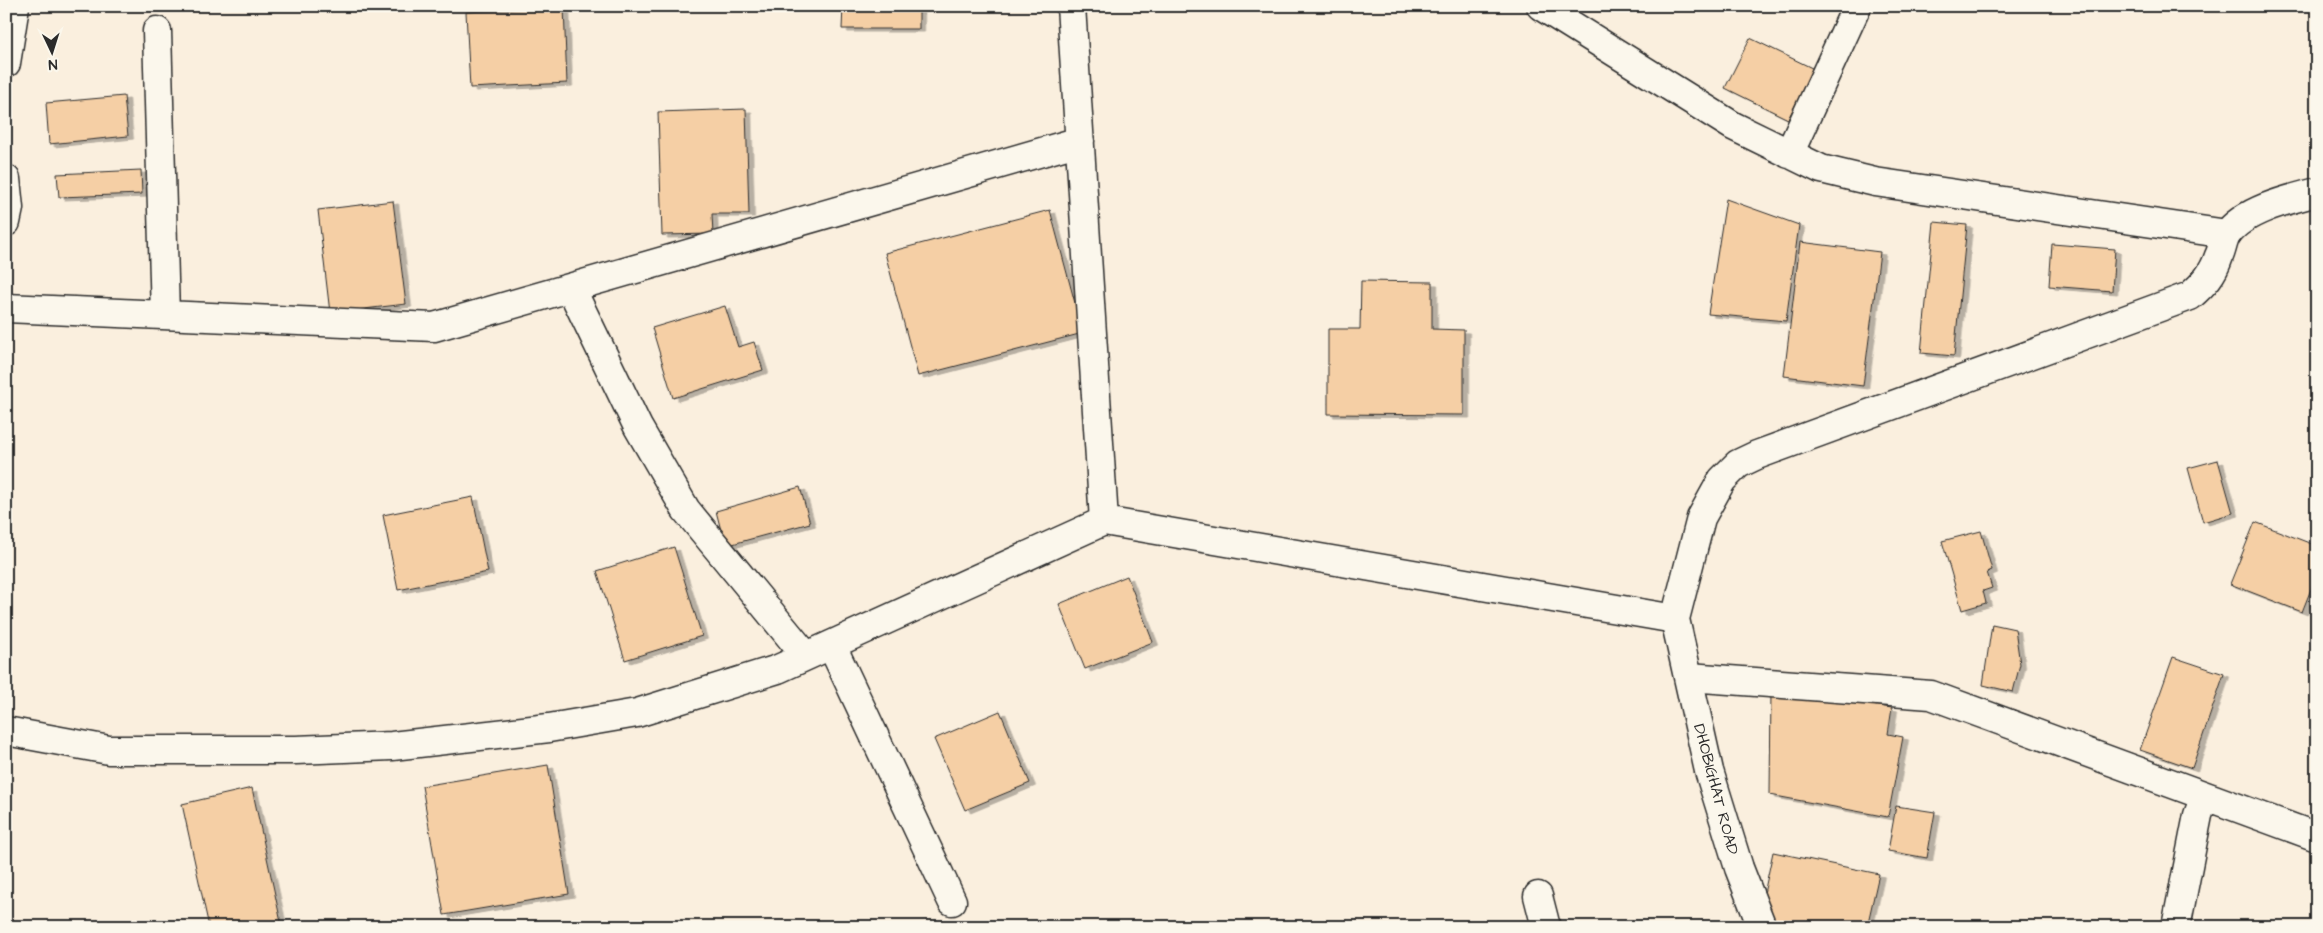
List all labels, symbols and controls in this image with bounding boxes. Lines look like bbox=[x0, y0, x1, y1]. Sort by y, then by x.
north arrow bbox=[28, 28, 78, 78]
text: N bbox=[48, 54, 58, 74]
street label: DHOBIGHAT ROAD bbox=[1688, 721, 1744, 857]

